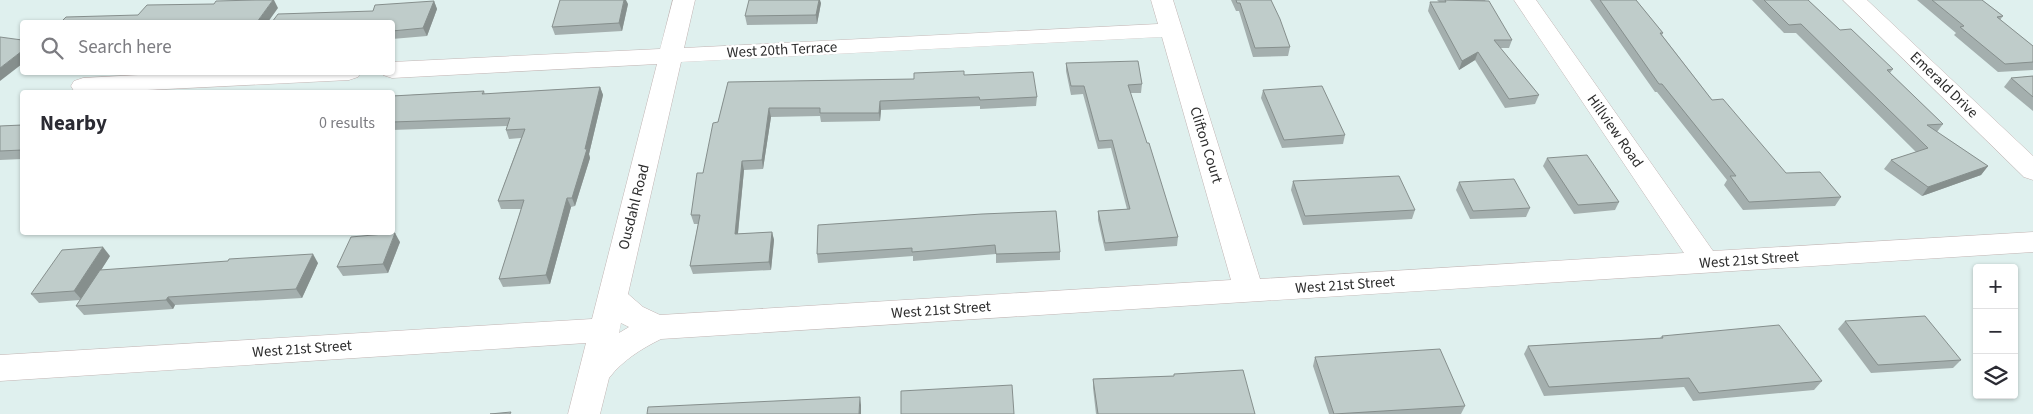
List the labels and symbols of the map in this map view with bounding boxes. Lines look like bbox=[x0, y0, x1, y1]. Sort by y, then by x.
street label: West 20th Terrace bbox=[726, 37, 838, 63]
street label: Emerald Drive bbox=[1905, 47, 1983, 123]
street label: Hillview Road bbox=[1582, 90, 1648, 172]
street label: Clifton Court bbox=[1184, 104, 1228, 186]
street label: Ousdahl Road bbox=[613, 162, 655, 252]
street label: West 21st Street bbox=[1698, 246, 1800, 274]
street label: West 21st Street bbox=[1294, 271, 1396, 299]
street label: West 21st Street bbox=[890, 296, 992, 324]
street label: West 21st Street bbox=[251, 335, 353, 363]

